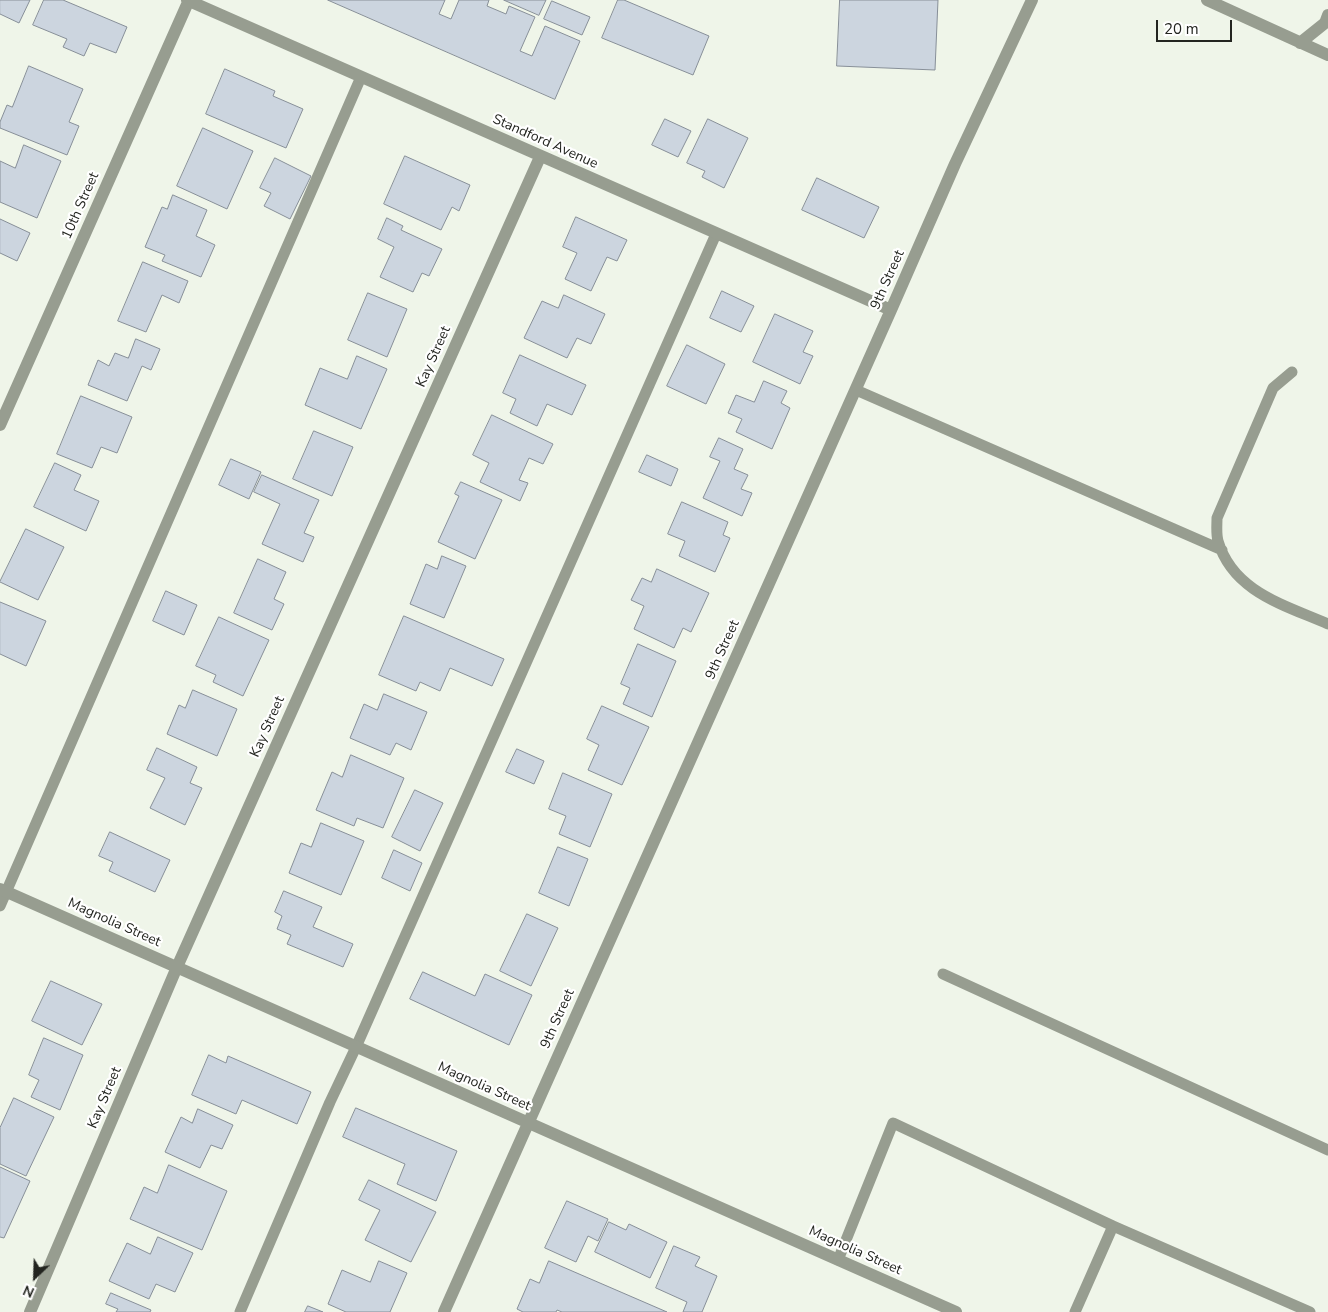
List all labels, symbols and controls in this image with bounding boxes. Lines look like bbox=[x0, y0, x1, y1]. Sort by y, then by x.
scale bar bbox=[1158, 10, 1234, 42]
text: 20 m bbox=[1164, 19, 1199, 39]
street label: Standford Avenue bbox=[490, 111, 600, 173]
street label: 10th Street bbox=[59, 170, 103, 242]
street label: 9th Street bbox=[868, 248, 908, 312]
street label: Kay Street bbox=[413, 324, 455, 390]
street label: 9th Street bbox=[703, 618, 743, 682]
street label: Kay Street bbox=[247, 694, 289, 760]
street label: Magnolia Street bbox=[65, 895, 163, 951]
street label: 9th Street bbox=[538, 987, 578, 1051]
street label: Magnolia Street bbox=[435, 1059, 533, 1115]
street label: Kay Street bbox=[85, 1065, 125, 1131]
street label: Magnolia Street bbox=[806, 1223, 904, 1279]
north arrow bbox=[10, 1252, 60, 1302]
text: N bbox=[20, 1280, 37, 1302]

